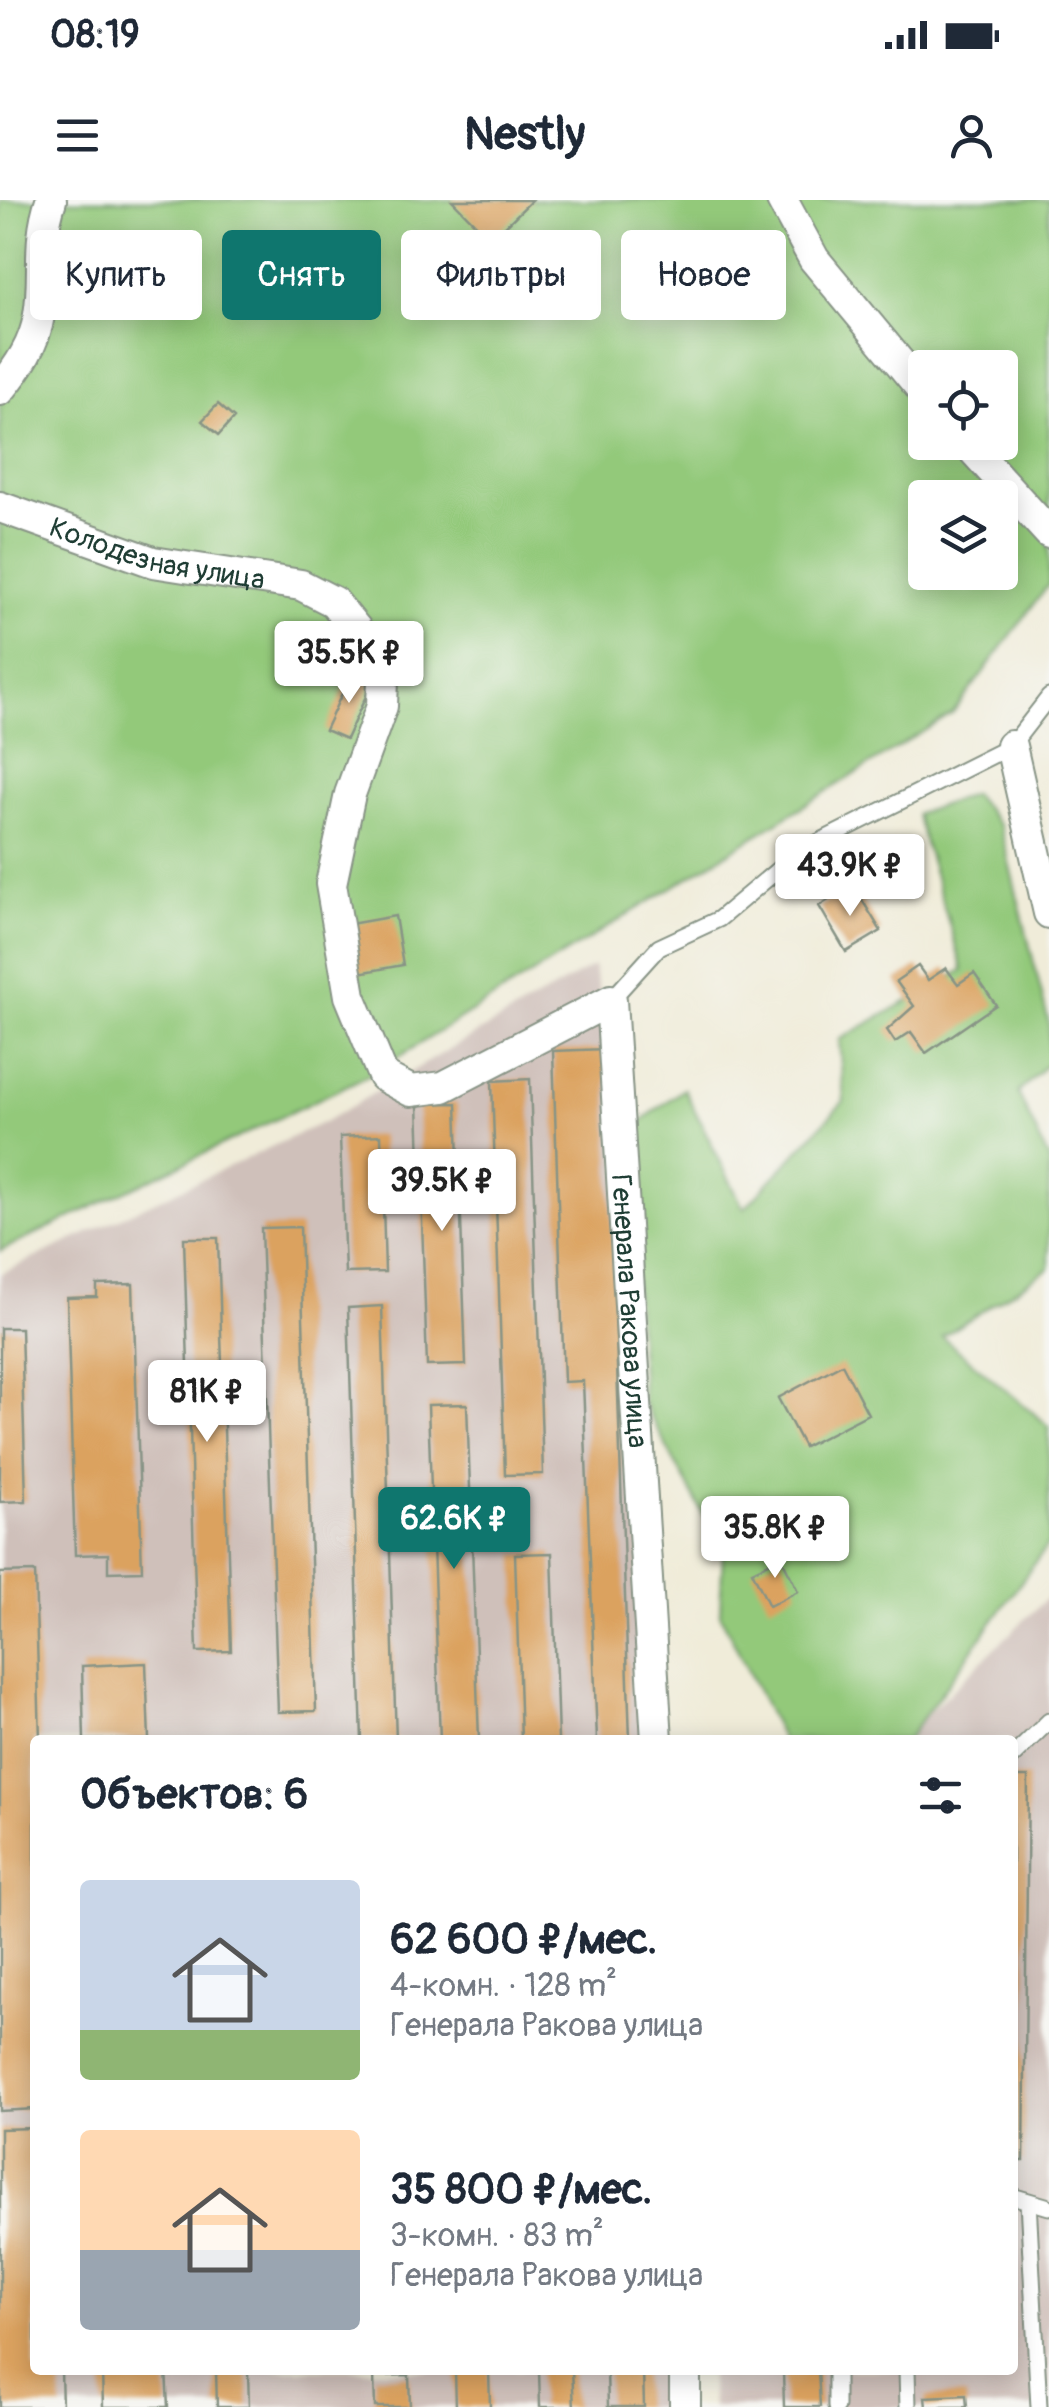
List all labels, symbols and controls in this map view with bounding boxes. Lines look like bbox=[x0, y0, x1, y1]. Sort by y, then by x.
text: 08:19 bbox=[50, 11, 140, 59]
text: Nestly bbox=[464, 107, 585, 163]
icon: menu bbox=[50, 108, 105, 163]
icon: person bbox=[944, 108, 999, 163]
chip: Купить bbox=[30, 230, 202, 320]
chip: Снять bbox=[222, 230, 381, 320]
chip: Фильтры bbox=[401, 230, 601, 320]
chip: Новое bbox=[621, 230, 786, 320]
map controls bbox=[908, 350, 1018, 590]
button: locate bbox=[908, 350, 1018, 460]
button: layers bbox=[908, 480, 1018, 590]
street label: Колодезная улица bbox=[45, 510, 267, 598]
pin: 35.5K ₽ bbox=[257, 621, 441, 706]
text: 35.5K ₽ bbox=[297, 633, 402, 673]
pin: 43.9K ₽ bbox=[758, 834, 942, 919]
text: 43.9K ₽ bbox=[797, 846, 903, 886]
pin: 39.5K ₽ bbox=[350, 1149, 534, 1234]
text: 39.5K ₽ bbox=[390, 1161, 494, 1201]
street label: Генерала Ракова улица bbox=[603, 1173, 655, 1449]
pin: 81K ₽ bbox=[137, 1360, 277, 1445]
text: 81K ₽ bbox=[170, 1372, 244, 1412]
pin: 62.6K ₽ bbox=[362, 1487, 546, 1572]
pin: 35.8K ₽ bbox=[683, 1496, 867, 1581]
text: 62.6K ₽ bbox=[400, 1499, 508, 1539]
text: 35.8K ₽ bbox=[723, 1508, 827, 1548]
icon: filters bbox=[913, 1768, 968, 1823]
text: Объектов: 6 bbox=[80, 1769, 308, 1821]
text: 62 600 ₽/мес. bbox=[390, 1914, 657, 1966]
icon: home bbox=[160, 1920, 280, 2040]
text: 4-комн. · 128 m² bbox=[390, 1966, 617, 2006]
text: Генерала Ракова улица bbox=[390, 2006, 703, 2046]
text: 35 800 ₽/мес. bbox=[390, 2164, 652, 2216]
icon: home bbox=[160, 2170, 280, 2290]
text: 3-комн. · 83 m² bbox=[390, 2216, 604, 2256]
text: Генерала Ракова улица bbox=[390, 2256, 703, 2296]

